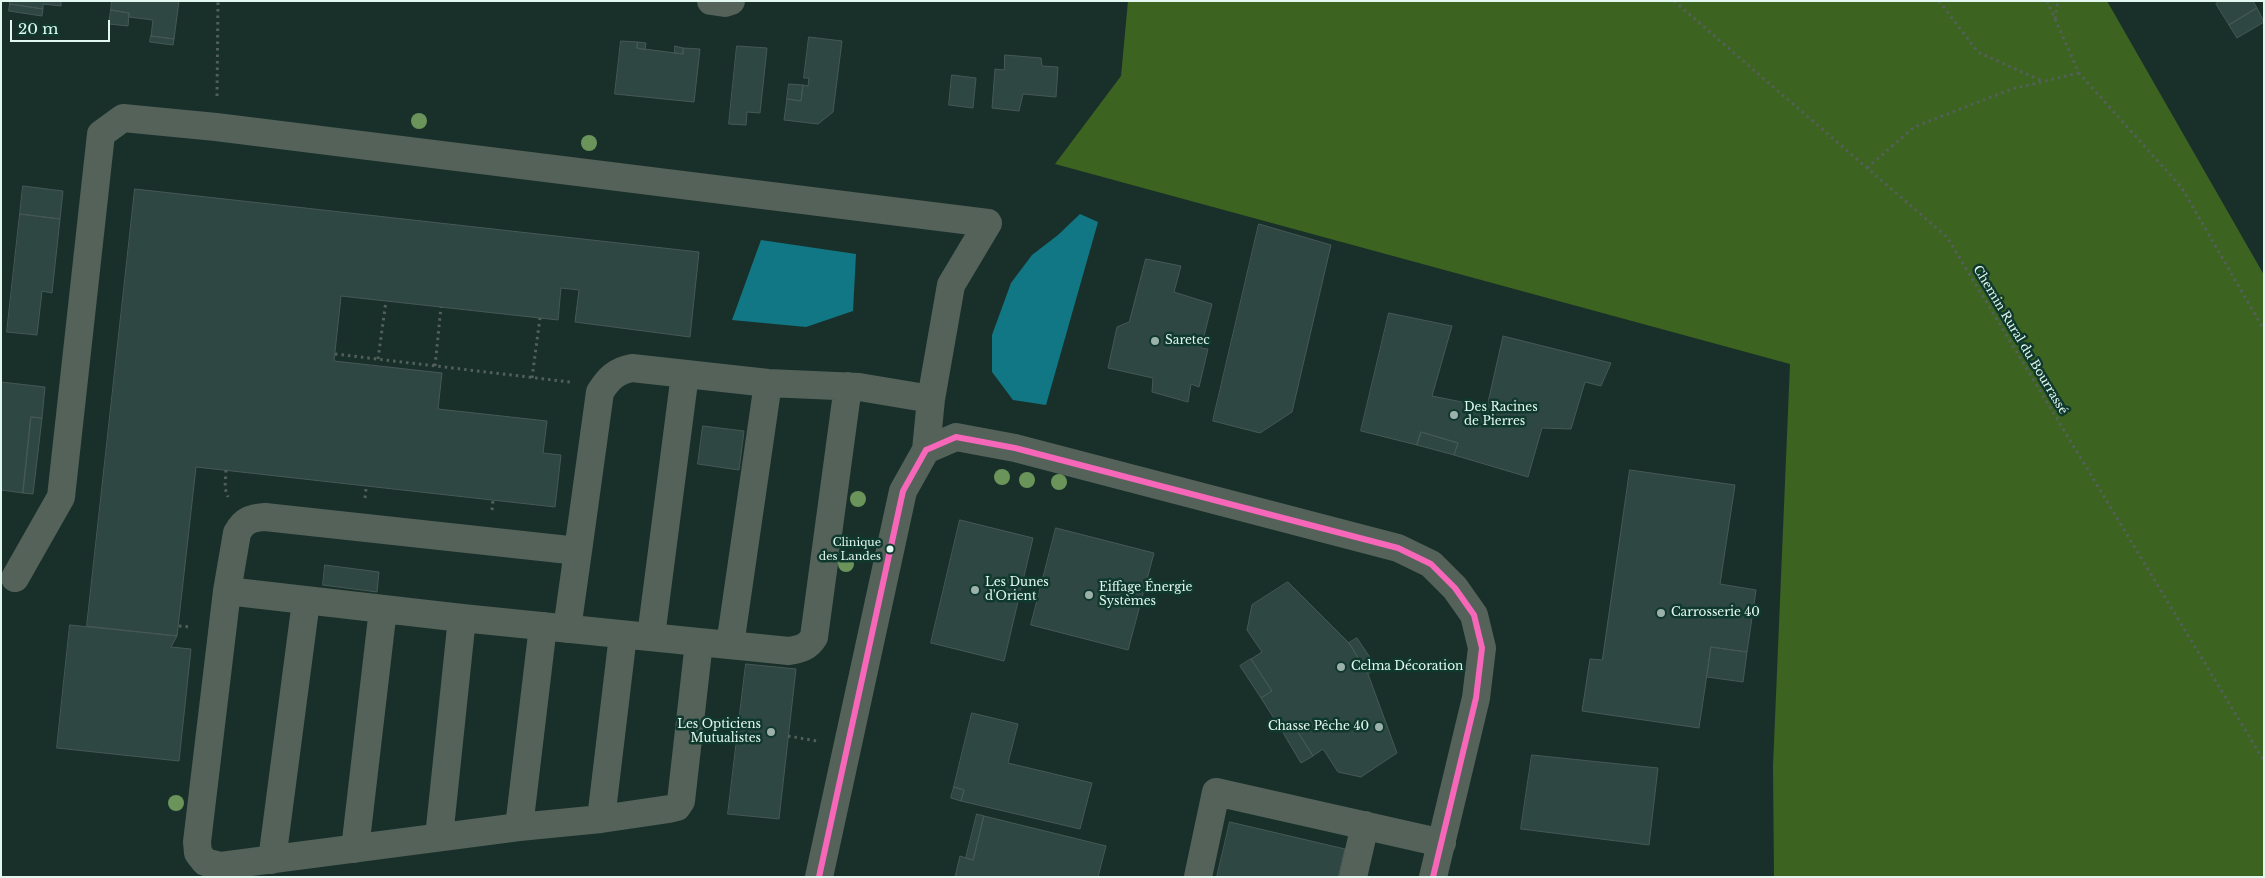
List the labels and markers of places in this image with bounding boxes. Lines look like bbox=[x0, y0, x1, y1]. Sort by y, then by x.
place label: Saretec bbox=[1165, 334, 1210, 348]
marker: Saretec bbox=[1149, 335, 1161, 347]
place label: Des Racines de Pierres bbox=[1464, 401, 1538, 429]
marker: Des Racines de Pierres bbox=[1448, 409, 1460, 421]
place label: Clinique des Landes bbox=[819, 536, 881, 562]
marker: Clinique des Landes bbox=[885, 544, 895, 554]
place label: Les Dunes d'Orient bbox=[985, 576, 1049, 604]
place label: Eiffage Énergie Systèmes bbox=[1099, 581, 1192, 609]
marker: Les Dunes d'Orient bbox=[969, 584, 981, 596]
marker: Eiffage Énergie Systèmes bbox=[1083, 589, 1095, 601]
place label: Carrosserie 40 bbox=[1671, 606, 1760, 620]
marker: Carrosserie 40 bbox=[1655, 607, 1667, 619]
place label: Celma Décoration bbox=[1351, 660, 1463, 674]
marker: Celma Décoration bbox=[1335, 661, 1347, 673]
place label: Les Opticiens Mutualistes bbox=[677, 718, 761, 746]
place label: Chasse Pêche 40 bbox=[1268, 720, 1369, 734]
marker: Chasse Pêche 40 bbox=[1373, 721, 1385, 733]
marker: Les Opticiens Mutualistes bbox=[765, 726, 777, 738]

